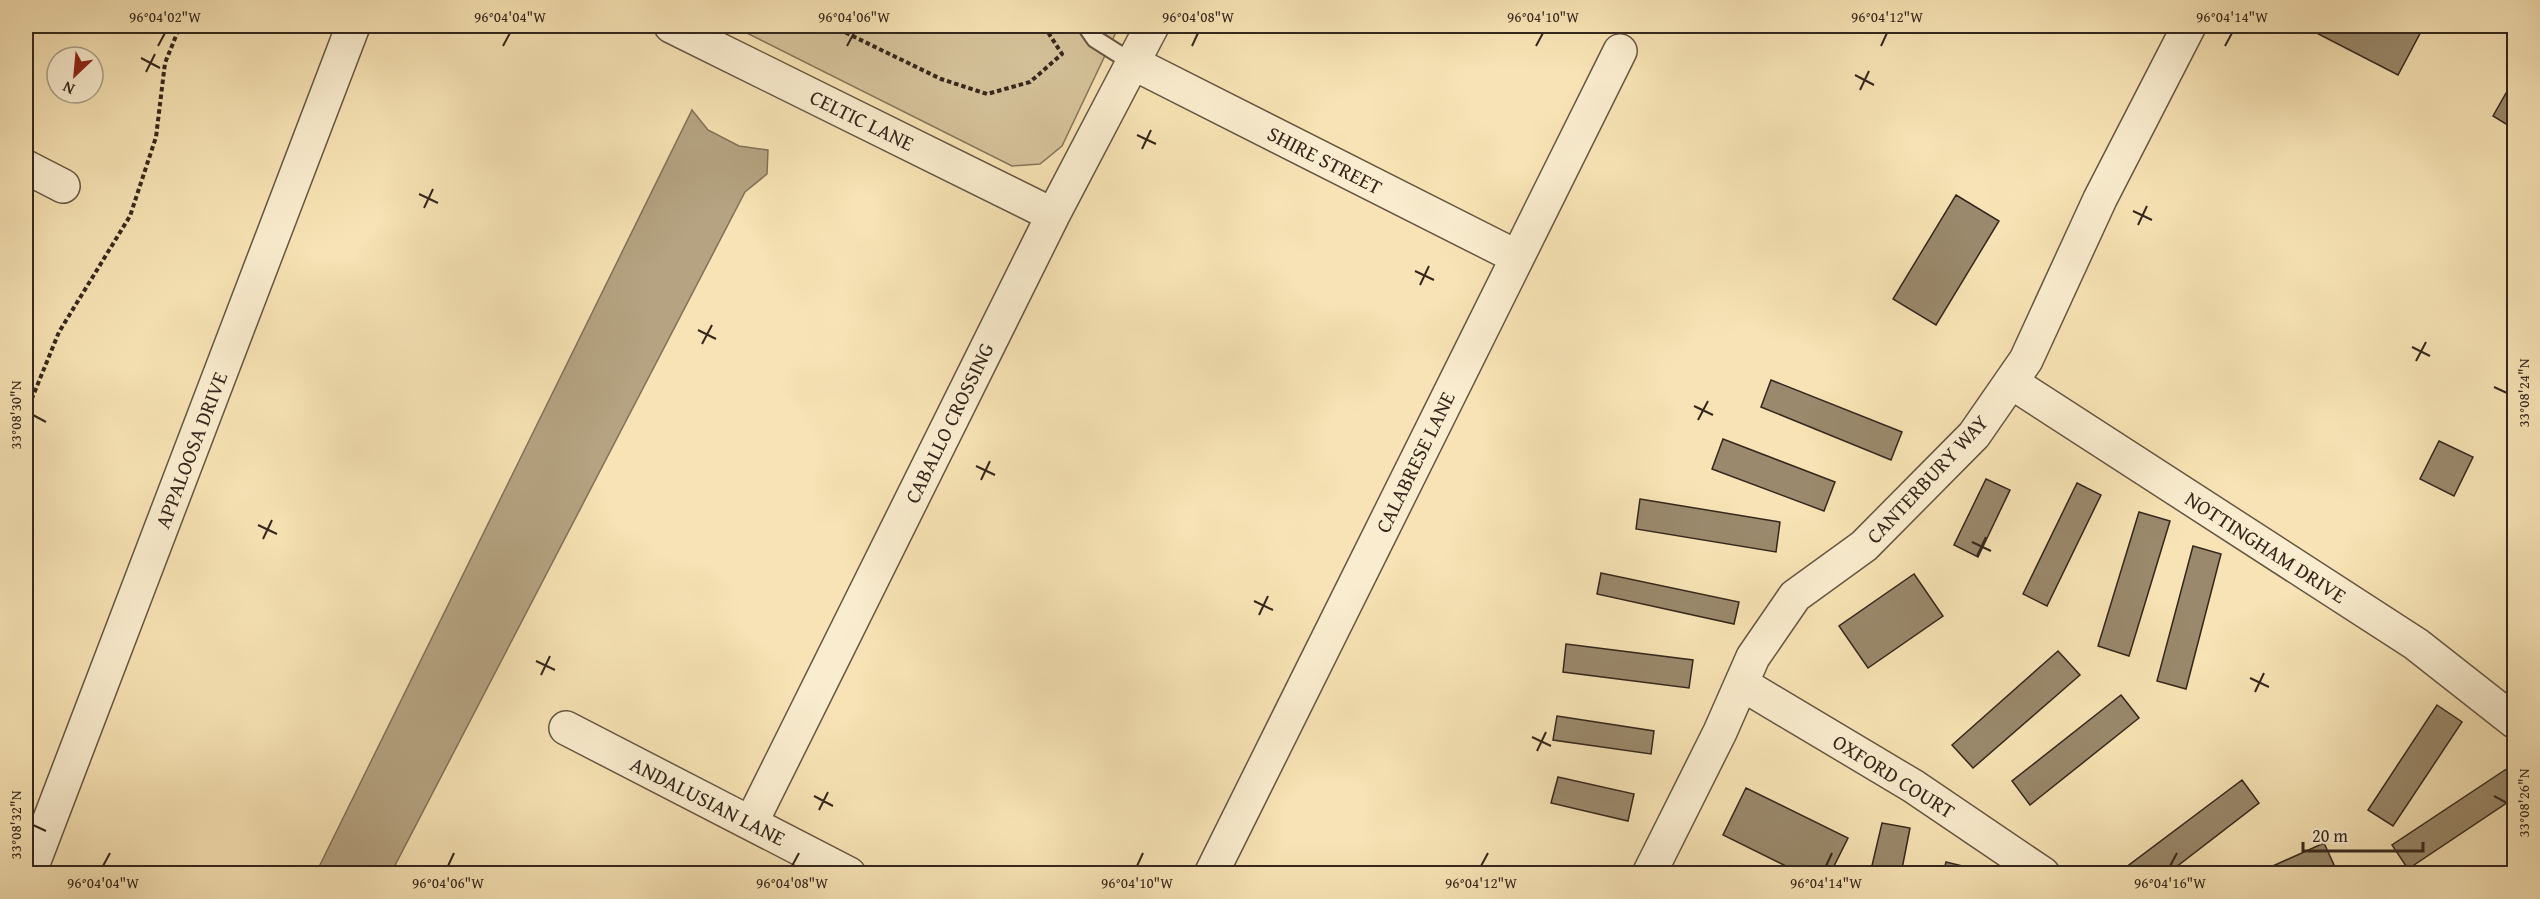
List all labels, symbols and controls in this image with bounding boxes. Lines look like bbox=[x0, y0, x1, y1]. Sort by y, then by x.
text: 96°04'02"W bbox=[129, 6, 201, 27]
text: 96°04'04"W bbox=[474, 6, 546, 27]
text: 96°04'06"W bbox=[818, 6, 890, 27]
text: 96°04'08"W bbox=[1162, 6, 1234, 27]
text: 96°04'10"W bbox=[1507, 6, 1579, 27]
text: 96°04'12"W bbox=[1851, 6, 1923, 27]
text: 96°04'14"W bbox=[2196, 6, 2268, 27]
north arrow bbox=[45, 45, 105, 105]
text: N bbox=[58, 75, 78, 102]
street label: CELTIC LANE bbox=[805, 81, 920, 159]
street label: SHIRE STREET bbox=[1262, 118, 1388, 202]
street label: CABALLO CROSSING bbox=[897, 337, 1001, 509]
text: 33°08'24"N bbox=[2513, 358, 2534, 427]
street label: APPALOOSA DRIVE bbox=[147, 367, 235, 533]
text: 33°08'30"N bbox=[5, 380, 26, 449]
street label: CALABRESE LANE bbox=[1367, 386, 1463, 538]
street label: CANTERBURY WAY bbox=[1859, 407, 1995, 550]
street label: NOTTINGHAM DRIVE bbox=[2179, 483, 2353, 611]
street label: OXFORD COURT bbox=[1827, 726, 1961, 826]
street label: ANDALUSIAN LANE bbox=[625, 748, 791, 854]
text: 33°08'26"N bbox=[2513, 768, 2534, 837]
text: 33°08'32"N bbox=[5, 790, 26, 859]
scale bar bbox=[2303, 815, 2423, 853]
text: 20 m bbox=[2312, 822, 2348, 849]
text: 96°04'04"W bbox=[67, 872, 139, 893]
text: 96°04'06"W bbox=[412, 872, 484, 893]
text: 96°04'08"W bbox=[756, 872, 828, 893]
text: 96°04'10"W bbox=[1101, 872, 1173, 893]
text: 96°04'12"W bbox=[1445, 872, 1517, 893]
text: 96°04'14"W bbox=[1790, 872, 1862, 893]
text: 96°04'16"W bbox=[2134, 872, 2206, 893]

